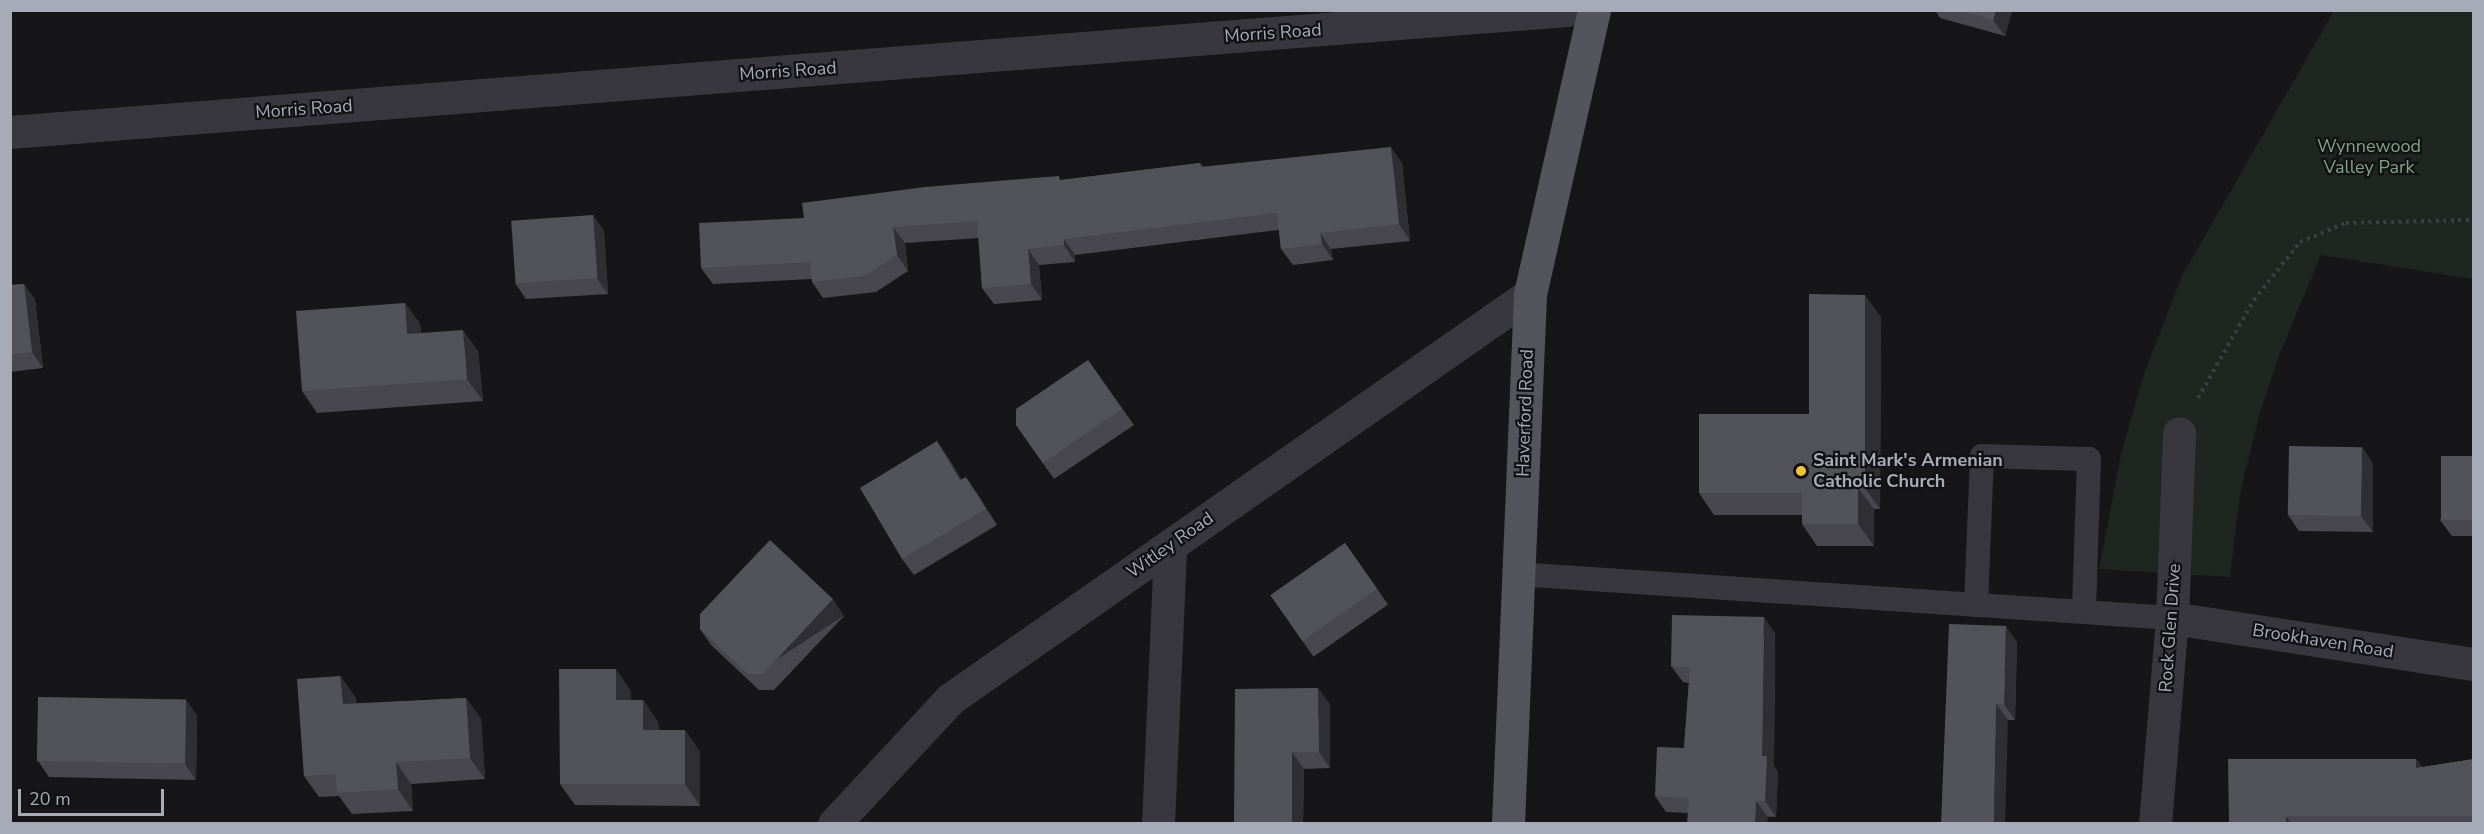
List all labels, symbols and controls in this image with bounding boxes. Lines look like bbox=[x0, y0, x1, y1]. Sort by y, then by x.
street label: Morris Road bbox=[1224, 19, 1322, 47]
street label: Morris Road bbox=[739, 57, 837, 85]
street label: Morris Road bbox=[255, 95, 353, 123]
park label: Wynnewood Valley Park bbox=[2317, 136, 2421, 178]
street label: Haverford Road bbox=[1512, 349, 1538, 477]
place label: Saint Mark's Armenian Catholic Church bbox=[1813, 450, 2003, 492]
marker: Saint Mark's Armenian Catholic Church bbox=[1794, 464, 1808, 478]
street label: Witley Road bbox=[1123, 507, 1217, 583]
street label: Rock Glen Drive bbox=[2155, 563, 2185, 693]
street label: Brookhaven Road bbox=[2251, 619, 2395, 663]
scale bar bbox=[21, 777, 166, 815]
text: 20 m bbox=[29, 787, 71, 811]

